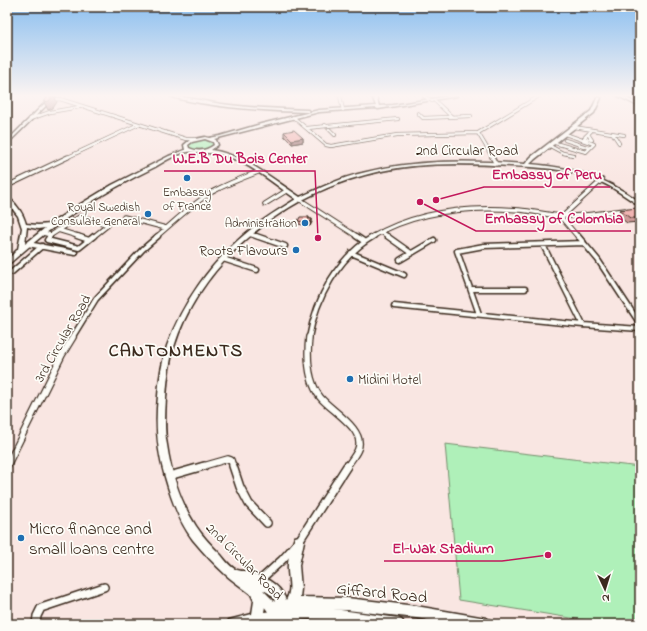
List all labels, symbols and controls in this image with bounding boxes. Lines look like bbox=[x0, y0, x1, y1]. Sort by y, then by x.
street label: 2nd Circular Road bbox=[416, 141, 518, 162]
callout: W.E.B Du Bois Center bbox=[164, 144, 315, 171]
text: W.E.B Du Bois Center bbox=[173, 148, 308, 170]
callout: Embassy of Peru bbox=[484, 160, 610, 187]
text: Embassy of Peru bbox=[492, 164, 603, 188]
marker: Embassy of France bbox=[182, 173, 192, 183]
place label: Embassy of France bbox=[163, 184, 212, 216]
place label: Royal Swedish Consulate General bbox=[51, 199, 140, 231]
callout: Embassy of Colombia bbox=[476, 204, 631, 231]
text: Embassy of Colombia bbox=[485, 208, 623, 232]
marker: Royal Swedish Consulate General bbox=[143, 209, 153, 219]
place label: Administration bbox=[225, 215, 297, 233]
marker: Administration bbox=[300, 218, 310, 228]
place label: Roots Flavours bbox=[199, 241, 288, 262]
marker: Roots Flavours bbox=[291, 245, 301, 255]
street label: 3rd Circular Road bbox=[30, 291, 97, 387]
district label: CANTONMENTS bbox=[109, 339, 243, 365]
place label: Midini Hotel bbox=[358, 370, 421, 391]
marker: Midini Hotel bbox=[345, 374, 355, 384]
place label: Micro finance and small loans centre bbox=[29, 517, 155, 562]
street label: 2nd Circular Road bbox=[200, 519, 288, 606]
marker: Micro finance and small loans centre bbox=[16, 533, 26, 543]
callout: El-Wak Stadium bbox=[384, 534, 502, 561]
text: El-Wak Stadium bbox=[392, 538, 494, 560]
north arrow bbox=[585, 569, 625, 609]
street label: Giffard Road bbox=[335, 576, 429, 611]
text: N bbox=[601, 590, 610, 606]

